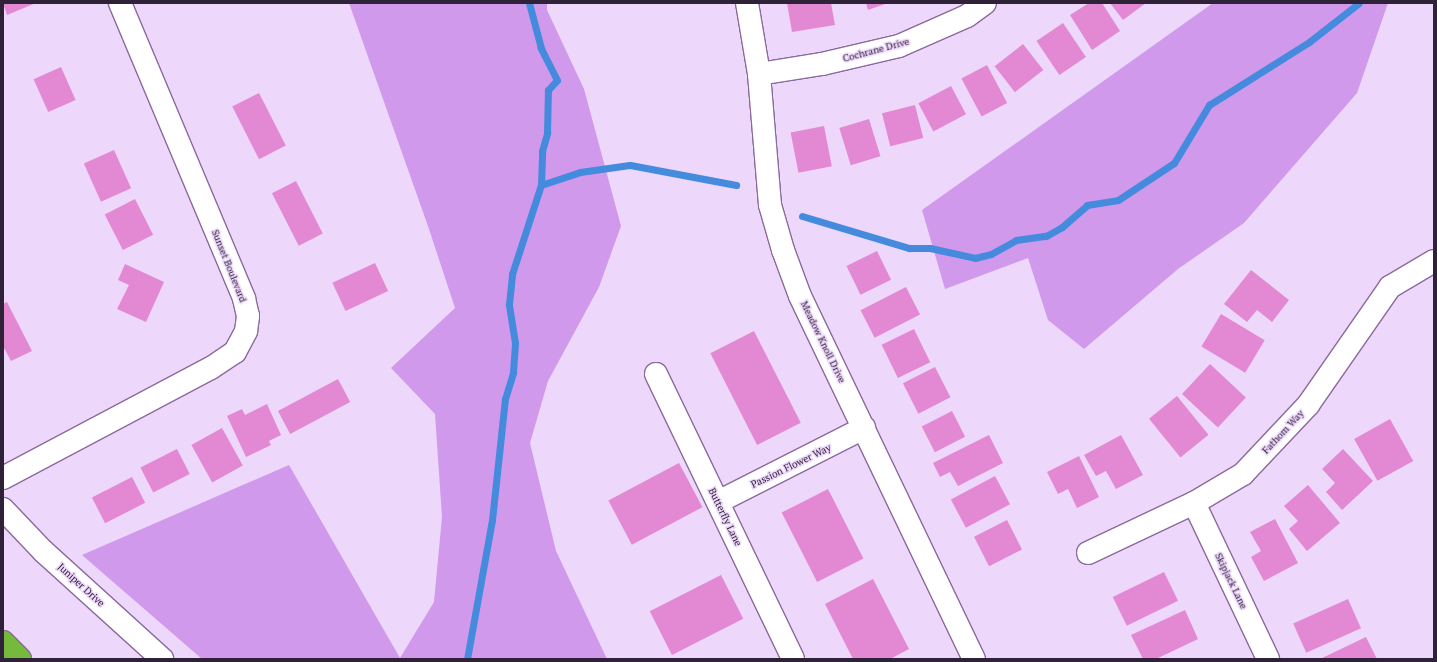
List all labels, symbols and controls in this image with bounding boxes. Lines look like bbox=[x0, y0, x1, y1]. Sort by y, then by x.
street label: Cochrane Drive bbox=[841, 35, 911, 65]
street label: Sunset Boulevard bbox=[209, 228, 249, 304]
street label: Meadow Knoll Drive bbox=[798, 299, 848, 385]
street label: Fathom Way bbox=[1260, 408, 1306, 456]
street label: Passion Flower Way bbox=[749, 441, 833, 491]
street label: Butterfly Lane bbox=[706, 486, 744, 548]
street label: Skipjack Lane bbox=[1212, 551, 1250, 611]
street label: Juniper Drive bbox=[55, 561, 107, 609]

